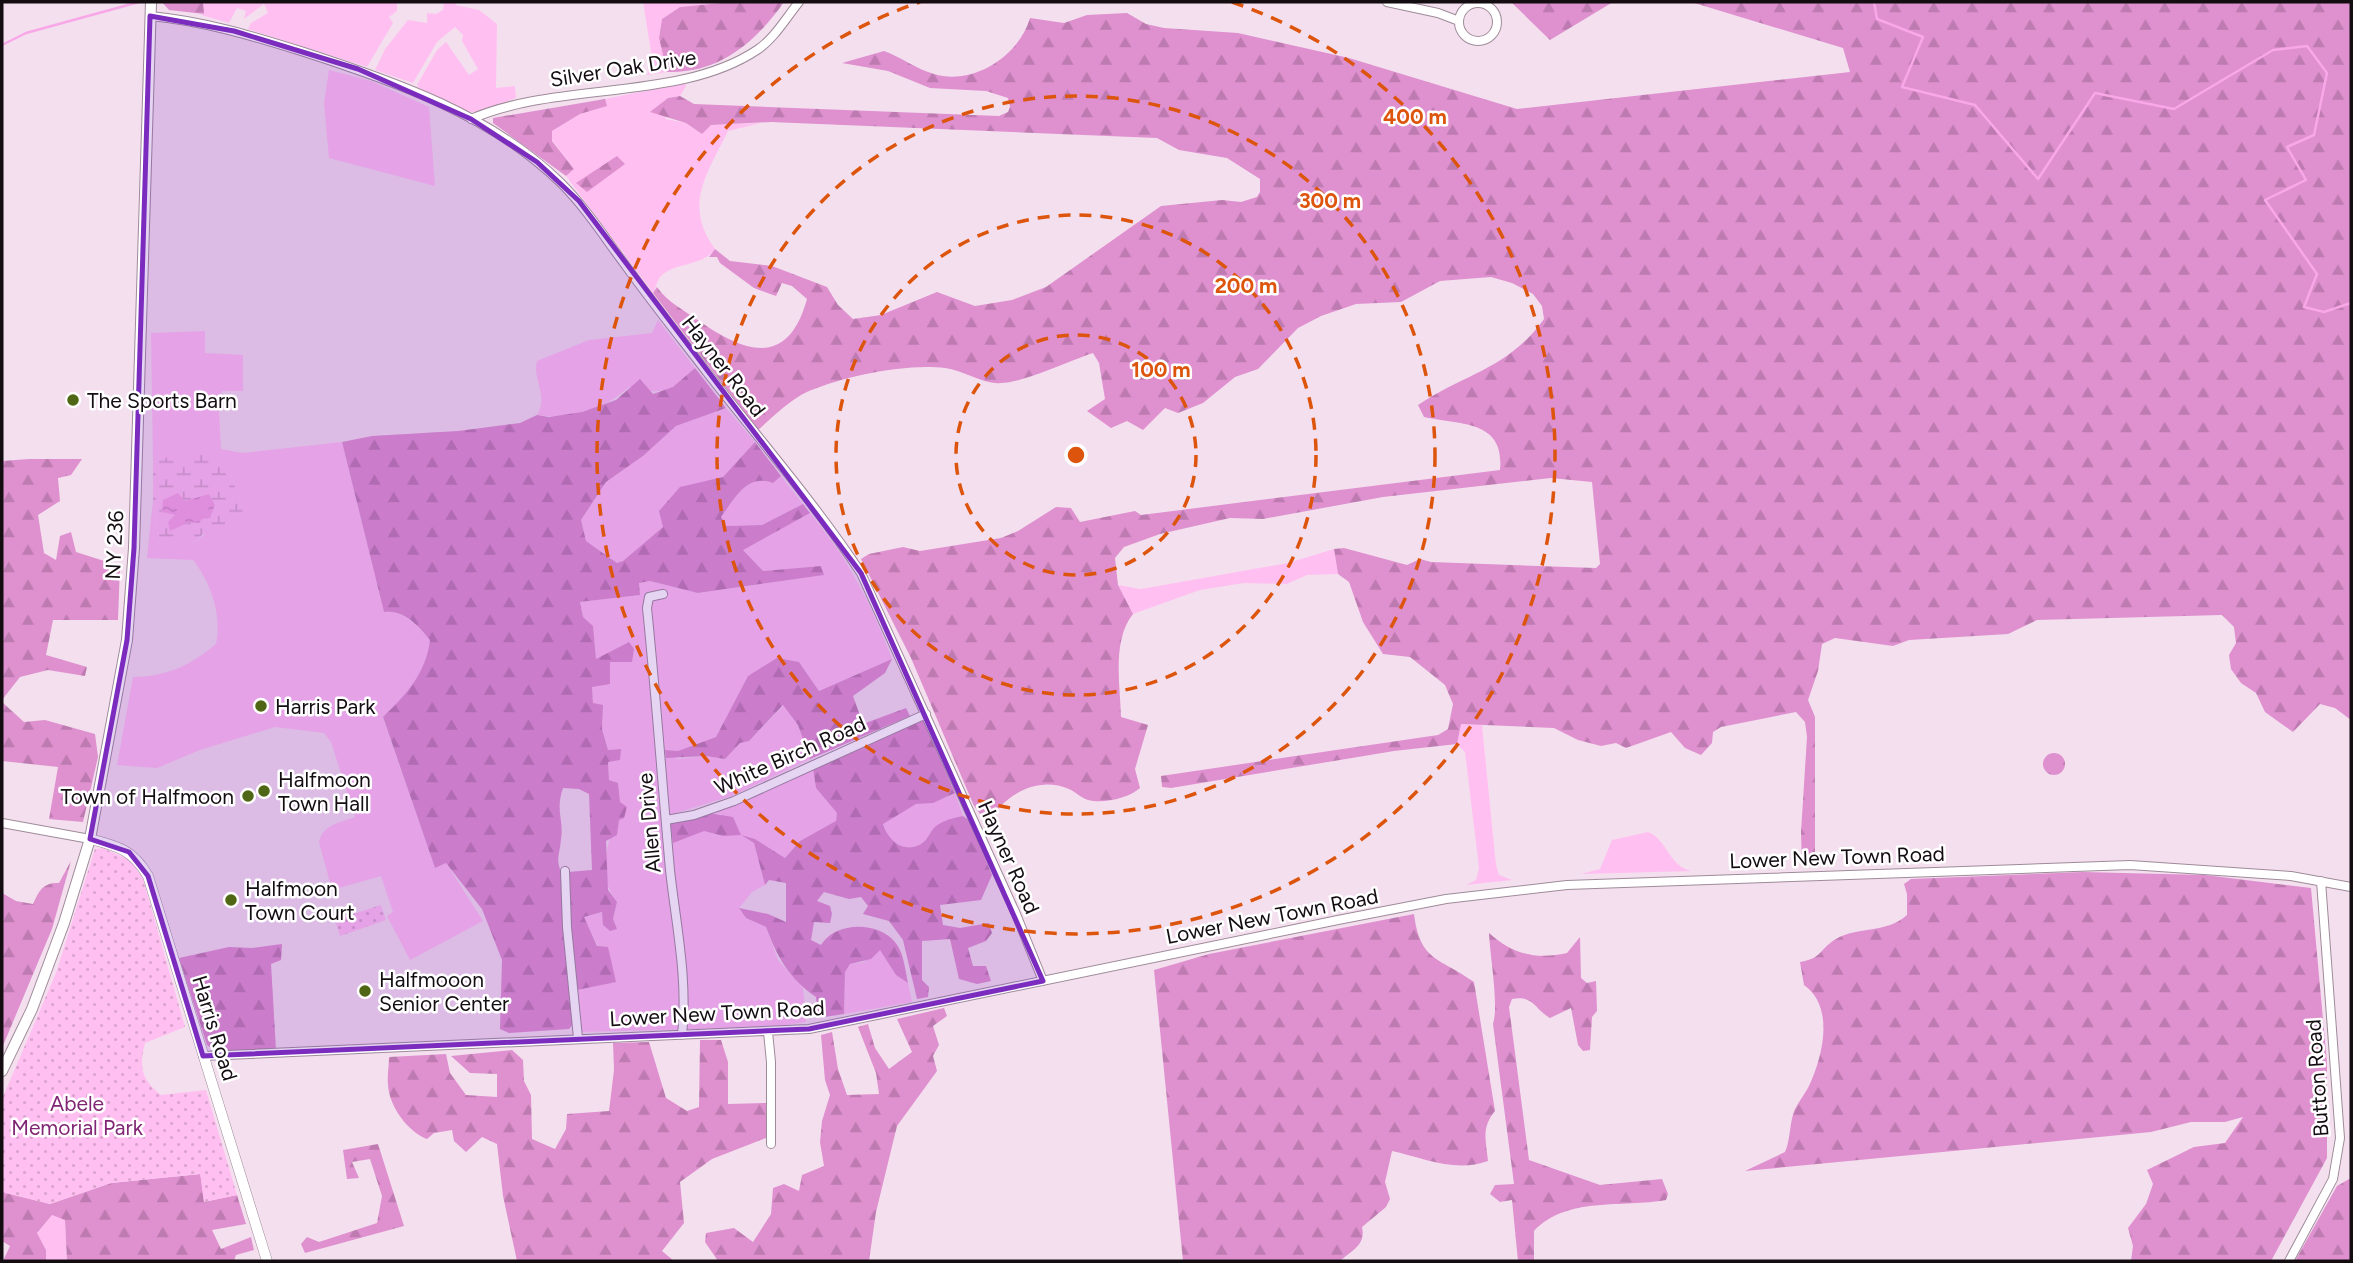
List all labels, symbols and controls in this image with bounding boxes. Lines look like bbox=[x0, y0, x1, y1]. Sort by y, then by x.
street label: Silver Oak Drive bbox=[548, 44, 698, 92]
text: 400 m bbox=[1383, 104, 1447, 129]
text: 300 m bbox=[1299, 188, 1361, 213]
text: 200 m bbox=[1215, 273, 1277, 298]
street label: Hayner Road bbox=[677, 311, 771, 421]
text: 100 m bbox=[1131, 357, 1191, 382]
place label: The Sports Barn bbox=[87, 388, 237, 413]
marker: The Sports Barn bbox=[65, 392, 81, 408]
centre of rings bbox=[1064, 443, 1088, 467]
street label: NY 236 bbox=[100, 510, 128, 580]
place label: Harris Park bbox=[275, 694, 376, 719]
marker: Harris Park bbox=[253, 698, 269, 714]
street label: White Birch Road bbox=[711, 710, 869, 800]
place label: Halfmoon Town Hall bbox=[278, 767, 371, 816]
street label: Allen Drive bbox=[632, 772, 666, 874]
marker: Halfmoon Town Hall bbox=[256, 783, 272, 799]
place label: Town of Halfmoon bbox=[61, 784, 234, 809]
marker: Town of Halfmoon bbox=[240, 788, 256, 804]
street label: Hayner Road bbox=[973, 797, 1045, 917]
street label: Lower New Town Road bbox=[1729, 841, 1945, 873]
place label: Halfmoon Town Court bbox=[245, 876, 355, 925]
street label: Lower New Town Road bbox=[1164, 883, 1380, 949]
marker: Halfmoon Town Court bbox=[223, 892, 239, 908]
place label: Halfmooon Senior Center bbox=[379, 967, 509, 1016]
street label: Harris Road bbox=[187, 972, 243, 1084]
marker: Halfmooon Senior Center bbox=[357, 983, 373, 999]
street label: Lower New Town Road bbox=[609, 995, 825, 1031]
street label: Button Road bbox=[2300, 1018, 2334, 1138]
park label: Abele Memorial Park bbox=[11, 1091, 144, 1140]

